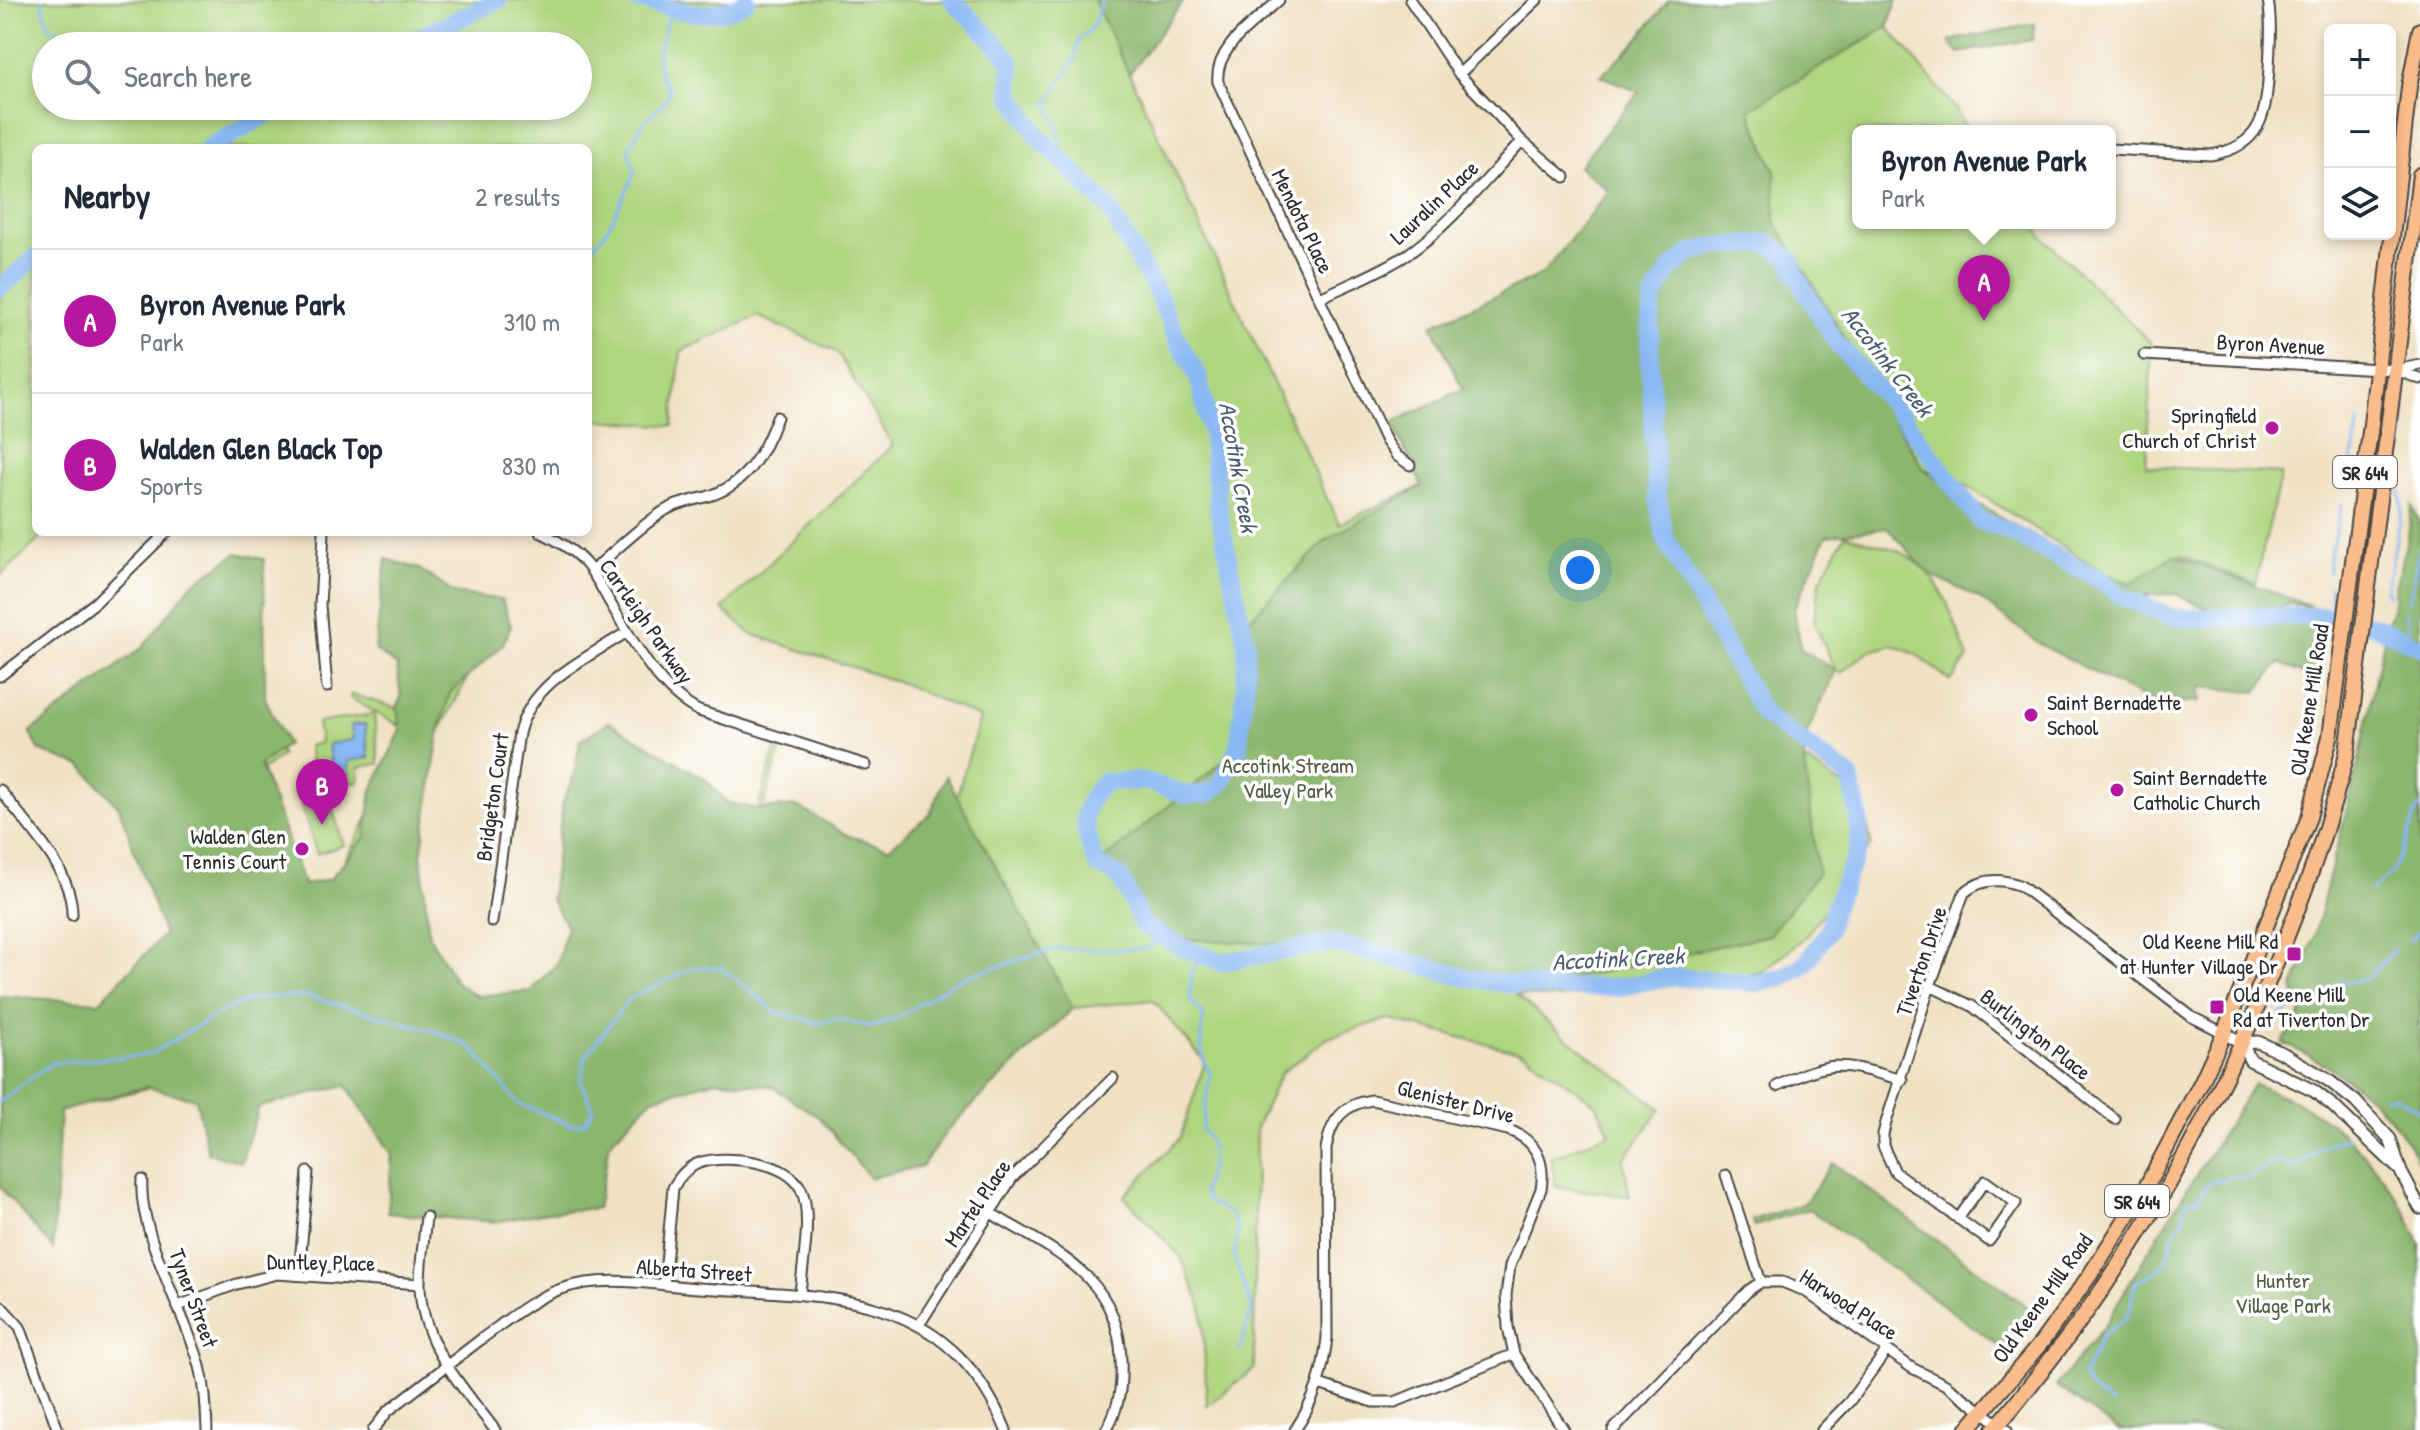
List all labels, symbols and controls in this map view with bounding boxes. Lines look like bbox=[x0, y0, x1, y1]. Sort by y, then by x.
map controls bbox=[2324, 24, 2396, 240]
button: + bbox=[2324, 24, 2396, 96]
search box bbox=[32, 32, 592, 120]
icon: search bbox=[60, 54, 104, 98]
text: Search here bbox=[124, 56, 252, 96]
button: − bbox=[2324, 96, 2396, 168]
popup bbox=[1852, 125, 2116, 229]
text: Byron Avenue Park bbox=[1881, 140, 2087, 180]
street label: Lauralin Place bbox=[1383, 153, 1485, 251]
street label: Mendota Place bbox=[1265, 164, 1341, 279]
button: layers bbox=[2324, 168, 2396, 240]
text: Nearby bbox=[64, 173, 150, 219]
text: 2 results bbox=[475, 179, 560, 214]
text: Park bbox=[1881, 180, 1925, 215]
pin: A bbox=[1958, 255, 2010, 321]
text: Byron Avenue Park bbox=[140, 284, 345, 324]
water label: Accotink Creek bbox=[1835, 299, 1942, 424]
text: A bbox=[84, 304, 96, 339]
text: 310 m bbox=[504, 304, 560, 339]
text: Park bbox=[140, 324, 184, 359]
street label: Byron Avenue bbox=[2216, 326, 2326, 362]
water label: Accotink Creek bbox=[1212, 400, 1267, 536]
place label: Springfield Church of Christ bbox=[2122, 400, 2256, 455]
marker: Springfield Church of Christ bbox=[2263, 419, 2281, 437]
text: Walden Glen Black Top bbox=[140, 428, 382, 468]
text: B bbox=[83, 448, 97, 483]
text: 830 m bbox=[502, 448, 560, 483]
road number: SR 644 bbox=[2333, 456, 2397, 488]
text: Sports bbox=[140, 468, 203, 503]
your location bbox=[1560, 550, 1600, 590]
street label: Carrleigh Parkway bbox=[593, 553, 701, 689]
street label: Old Keene Mill Road bbox=[2282, 622, 2336, 778]
place label: Saint Bernadette School bbox=[2047, 687, 2182, 742]
marker: Saint Bernadette School bbox=[2022, 706, 2040, 724]
street label: Bridgeton Court bbox=[468, 731, 516, 863]
park label: Accotink Stream Valley Park bbox=[1222, 750, 1354, 805]
pin: B bbox=[296, 759, 348, 825]
place label: Saint Bernadette Catholic Church bbox=[2133, 762, 2268, 817]
marker: Saint Bernadette Catholic Church bbox=[2108, 781, 2126, 799]
place label: Walden Glen Tennis Court bbox=[183, 821, 286, 876]
marker: Walden Glen Tennis Court bbox=[293, 840, 311, 858]
street label: Tiverton Drive bbox=[1888, 902, 1954, 1020]
place label: Old Keene Mill Rd at Hunter Village Dr bbox=[2120, 926, 2279, 981]
water label: Accotink Creek bbox=[1552, 938, 1686, 977]
marker: Old Keene Mill Rd at Hunter Village Dr bbox=[2285, 945, 2303, 963]
place label: Old Keene Mill Rd at Tiverton Dr bbox=[2233, 979, 2370, 1034]
street label: Burlington Place bbox=[1974, 981, 2098, 1087]
marker: Old Keene Mill Rd at Tiverton Dr bbox=[2208, 998, 2226, 1016]
street label: Glenister Drive bbox=[1394, 1072, 1518, 1130]
street label: Martel Place bbox=[937, 1153, 1017, 1253]
road number: SR 644 bbox=[2105, 1185, 2169, 1217]
street label: Old Keene Mill Road bbox=[1985, 1227, 2099, 1369]
street label: Tyner Street bbox=[162, 1244, 226, 1352]
street label: Duntley Place bbox=[267, 1246, 376, 1278]
street label: Alberta Street bbox=[635, 1251, 753, 1289]
street label: Harwood Place bbox=[1794, 1261, 1904, 1347]
park label: Hunter Village Park bbox=[2235, 1265, 2331, 1320]

